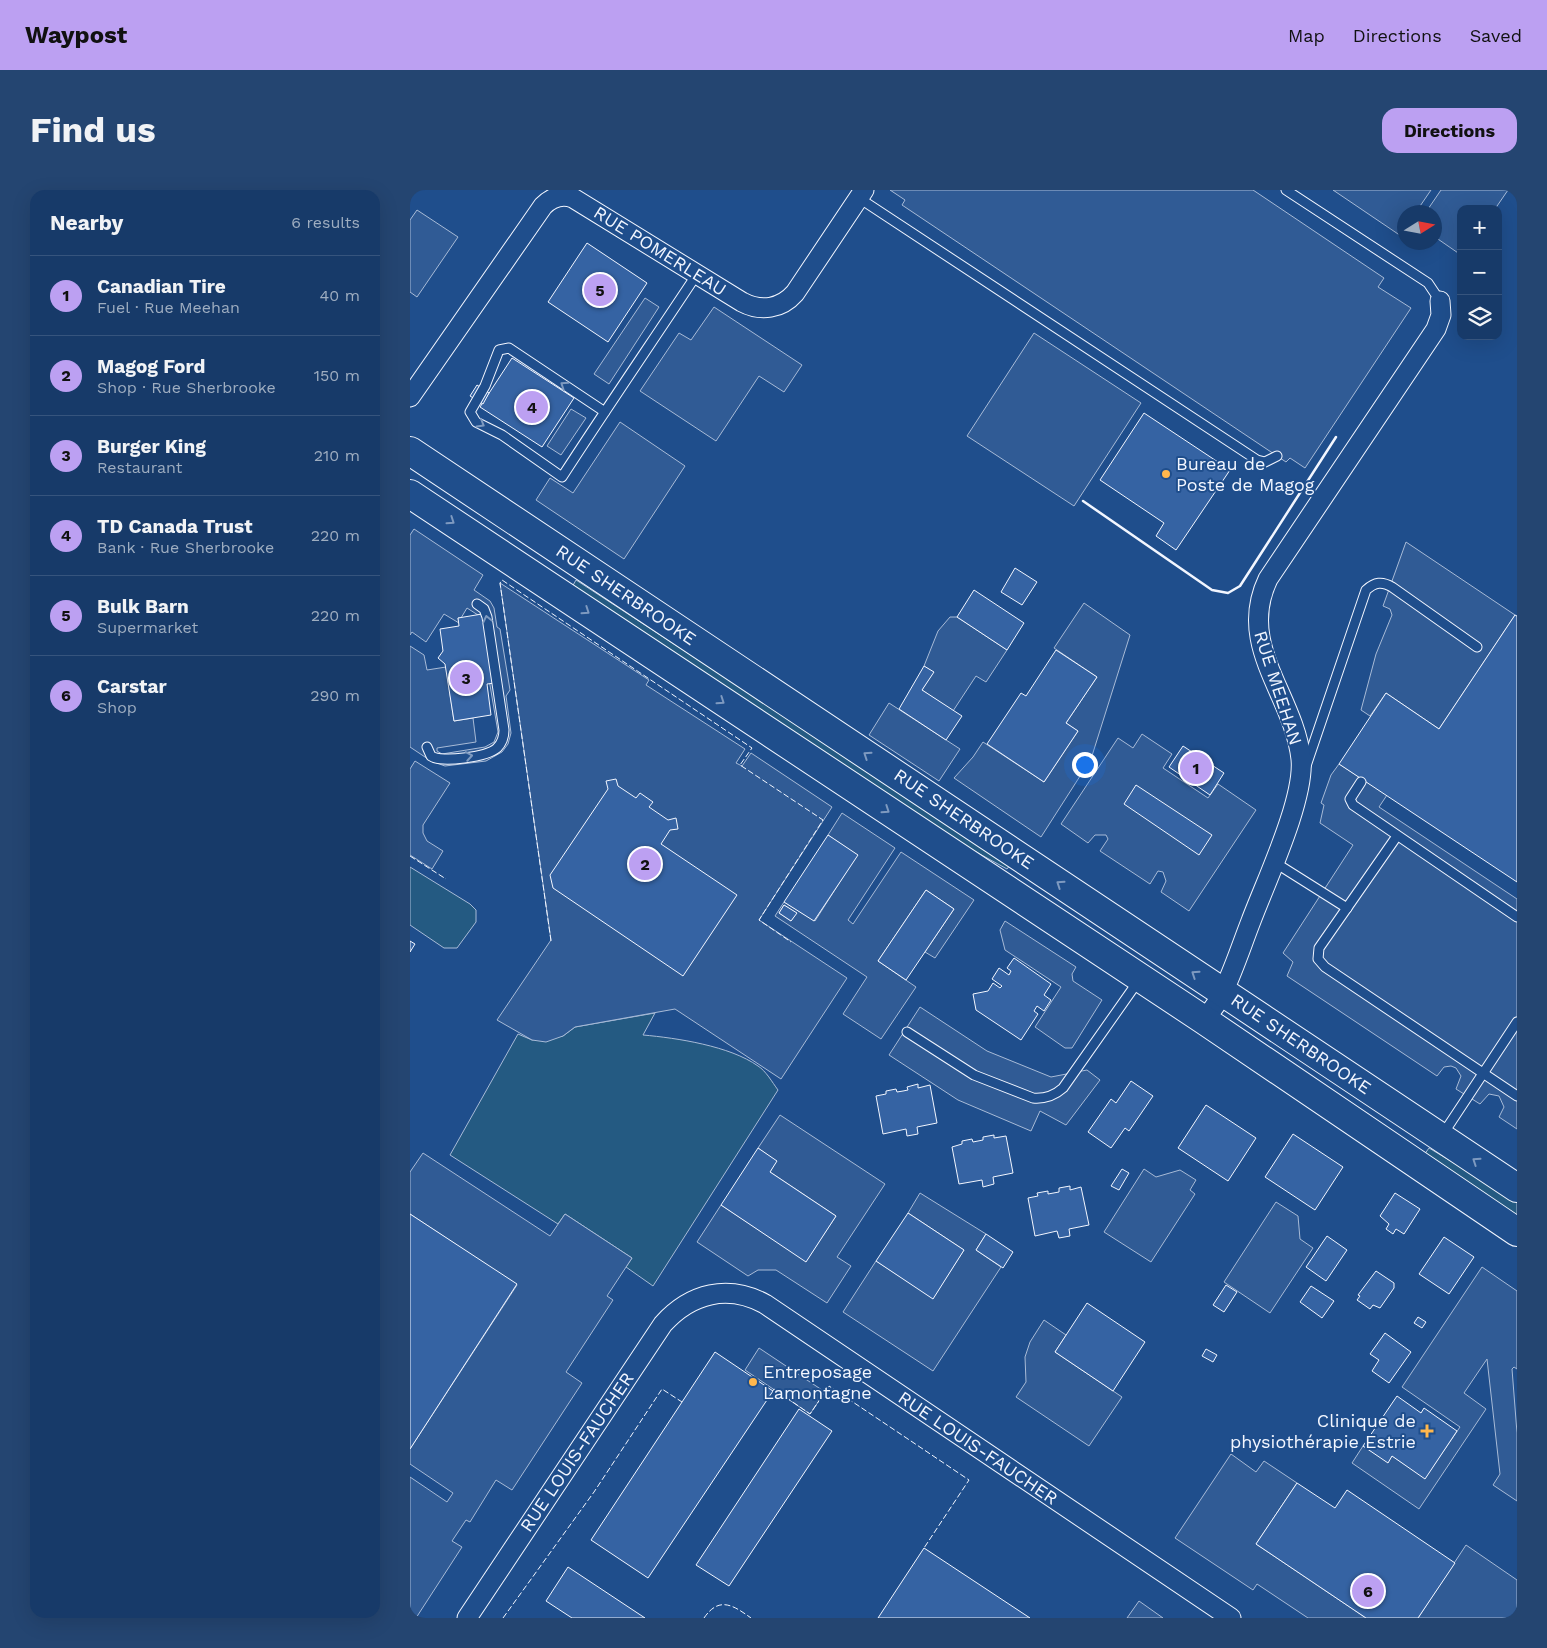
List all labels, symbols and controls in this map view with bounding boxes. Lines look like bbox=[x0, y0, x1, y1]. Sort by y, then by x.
text: Waypost bbox=[25, 21, 127, 49]
text: Map bbox=[1288, 25, 1325, 46]
text: Directions bbox=[1353, 25, 1442, 46]
text: Saved bbox=[1470, 25, 1522, 46]
button: Directions bbox=[1382, 108, 1517, 153]
text: Find us bbox=[30, 109, 156, 151]
street label: RUE POMERLEAU bbox=[590, 201, 730, 300]
north arrow bbox=[1397, 205, 1442, 250]
map controls bbox=[1457, 205, 1502, 340]
button: + bbox=[1457, 205, 1502, 250]
text: Nearby bbox=[50, 210, 123, 235]
text: 6 results bbox=[291, 213, 360, 232]
button: − bbox=[1457, 250, 1502, 295]
pin: 5 bbox=[584, 271, 616, 309]
text: Canadian Tire bbox=[97, 275, 226, 298]
text: 1 bbox=[63, 286, 69, 305]
text: 40 m bbox=[320, 286, 360, 305]
button: layers bbox=[1457, 295, 1502, 340]
text: Fuel · Rue Meehan bbox=[97, 298, 240, 317]
text: Magog Ford bbox=[97, 355, 205, 378]
text: 2 bbox=[61, 366, 71, 385]
text: 150 m bbox=[314, 366, 360, 385]
text: Shop · Rue Sherbrooke bbox=[97, 378, 276, 397]
one-way arrow bbox=[561, 382, 570, 391]
pin: 4 bbox=[516, 388, 548, 426]
one-way arrow bbox=[476, 418, 485, 428]
text: Burger King bbox=[97, 435, 206, 458]
text: 3 bbox=[61, 446, 71, 465]
text: 210 m bbox=[314, 446, 360, 465]
place label: Bureau de Poste de Magog bbox=[1176, 453, 1315, 495]
text: Restaurant bbox=[97, 458, 183, 477]
marker: Bureau de Poste de Magog bbox=[1160, 468, 1172, 480]
text: TD Canada Trust bbox=[97, 515, 253, 538]
one-way arrow bbox=[445, 515, 454, 524]
text: 4 bbox=[61, 526, 71, 545]
text: 220 m bbox=[311, 526, 360, 545]
text: Bank · Rue Sherbrooke bbox=[97, 538, 274, 557]
street label: RUE SHERBROOKE bbox=[552, 540, 700, 649]
text: Bulk Barn bbox=[97, 595, 189, 618]
one-way arrow bbox=[580, 605, 590, 614]
text: 5 bbox=[61, 606, 71, 625]
text: 220 m bbox=[311, 606, 360, 625]
one-way arrow bbox=[482, 614, 493, 623]
text: Supermarket bbox=[97, 618, 198, 637]
street label: RUE MEEHAN bbox=[1250, 628, 1307, 748]
pin: 3 bbox=[450, 659, 482, 697]
text: Carstar bbox=[97, 675, 167, 698]
text: 6 bbox=[61, 686, 71, 705]
text: 290 m bbox=[310, 686, 360, 705]
one-way arrow bbox=[716, 695, 725, 704]
text: Shop bbox=[97, 698, 137, 717]
pin: 1 bbox=[1180, 749, 1212, 787]
one-way arrow bbox=[465, 752, 473, 762]
one-way arrow bbox=[863, 752, 873, 761]
your location bbox=[1072, 752, 1098, 778]
street label: RUE SHERBROOKE bbox=[890, 764, 1038, 873]
one-way arrow bbox=[880, 804, 890, 813]
pin: 2 bbox=[629, 845, 661, 883]
one-way arrow bbox=[1057, 881, 1066, 890]
one-way arrow bbox=[1192, 971, 1201, 980]
street label: RUE SHERBROOKE bbox=[1227, 989, 1375, 1098]
one-way arrow bbox=[1473, 1158, 1482, 1167]
place label: Entreposage Lamontagne bbox=[763, 1361, 872, 1403]
street label: RUE LOUIS-FAUCHER bbox=[515, 1368, 638, 1535]
marker: Entreposage Lamontagne bbox=[747, 1376, 759, 1388]
street label: RUE LOUIS-FAUCHER bbox=[895, 1386, 1062, 1509]
place label: Clinique de physiothérapie Estrie bbox=[1230, 1410, 1416, 1452]
marker: Clinique de physiothérapie Estrie bbox=[1420, 1424, 1434, 1438]
pin: 6 bbox=[1352, 1572, 1384, 1610]

